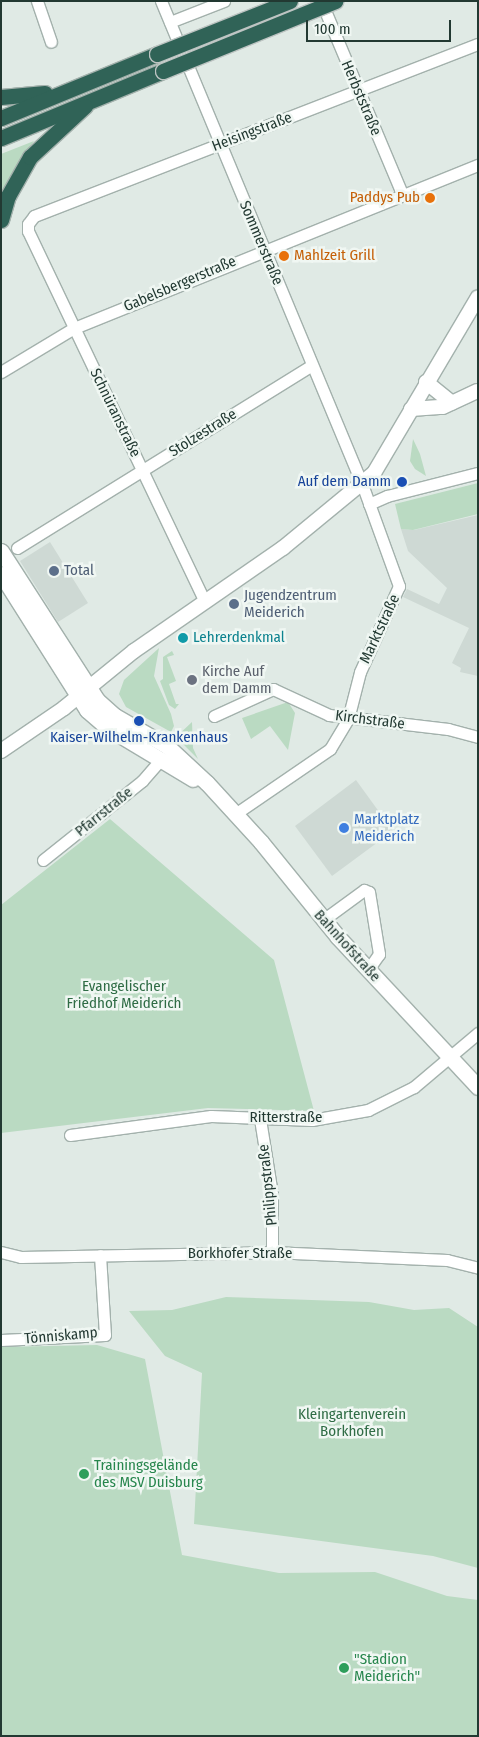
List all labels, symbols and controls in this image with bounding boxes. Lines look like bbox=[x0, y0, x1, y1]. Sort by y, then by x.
scale bar bbox=[309, 10, 454, 42]
text: 100 m bbox=[314, 20, 351, 38]
street label: Herbststraße bbox=[337, 58, 385, 138]
street label: Heisingstraße bbox=[209, 109, 295, 155]
place label: Paddys Pub bbox=[350, 189, 420, 207]
marker: Paddys Pub bbox=[424, 192, 436, 204]
street label: Sommerstraße bbox=[235, 198, 287, 288]
place label: Mahlzeit Grill bbox=[294, 247, 375, 265]
marker: Mahlzeit Grill bbox=[278, 250, 290, 262]
street label: Gabelsbergerstraße bbox=[121, 252, 239, 316]
street label: Schnüranstraße bbox=[86, 366, 144, 460]
street label: Stolzestraße bbox=[166, 405, 240, 461]
place label: Auf dem Damm bbox=[298, 473, 391, 491]
marker: Auf dem Damm bbox=[395, 475, 409, 489]
place label: Total bbox=[64, 562, 94, 580]
marker: Total bbox=[48, 565, 60, 577]
place label: Jugendzentrum Meiderich bbox=[244, 586, 337, 621]
street label: Marktstraße bbox=[356, 592, 404, 666]
marker: Jugendzentrum Meiderich bbox=[228, 598, 240, 610]
place label: Lehrerdenkmal bbox=[193, 629, 285, 647]
marker: Lehrerdenkmal bbox=[177, 632, 189, 644]
place label: Kirche Auf dem Damm bbox=[202, 662, 271, 697]
marker: Kirche Auf dem Damm bbox=[186, 674, 198, 686]
street label: Kirchstraße bbox=[334, 707, 406, 733]
marker: Kaiser-Wilhelm-Krankenhaus bbox=[133, 715, 145, 727]
place label: Kaiser-Wilhelm-Krankenhaus bbox=[50, 729, 228, 747]
street label: Pfarrstraße bbox=[72, 783, 136, 841]
place label: Marktplatz Meiderich bbox=[354, 810, 419, 845]
marker: Marktplatz Meiderich bbox=[338, 822, 350, 834]
street label: Bahnhofstraße bbox=[310, 906, 384, 986]
park label: Evangelischer Friedhof Meiderich bbox=[66, 977, 182, 1012]
street label: Ritterstraße bbox=[250, 1109, 322, 1127]
street label: Philippstraße bbox=[255, 1143, 281, 1227]
street label: Borkhofer Straße bbox=[188, 1245, 292, 1263]
street label: Tönniskamp bbox=[24, 1324, 98, 1348]
park label: Kleingartenverein Borkhofen bbox=[298, 1405, 406, 1440]
place label: Trainingsgelände des MSV Duisburg bbox=[94, 1456, 203, 1491]
marker: Trainingsgelände des MSV Duisburg bbox=[78, 1468, 90, 1480]
place label: "Stadion Meiderich" bbox=[354, 1650, 420, 1685]
marker: "Stadion Meiderich" bbox=[338, 1662, 350, 1674]

